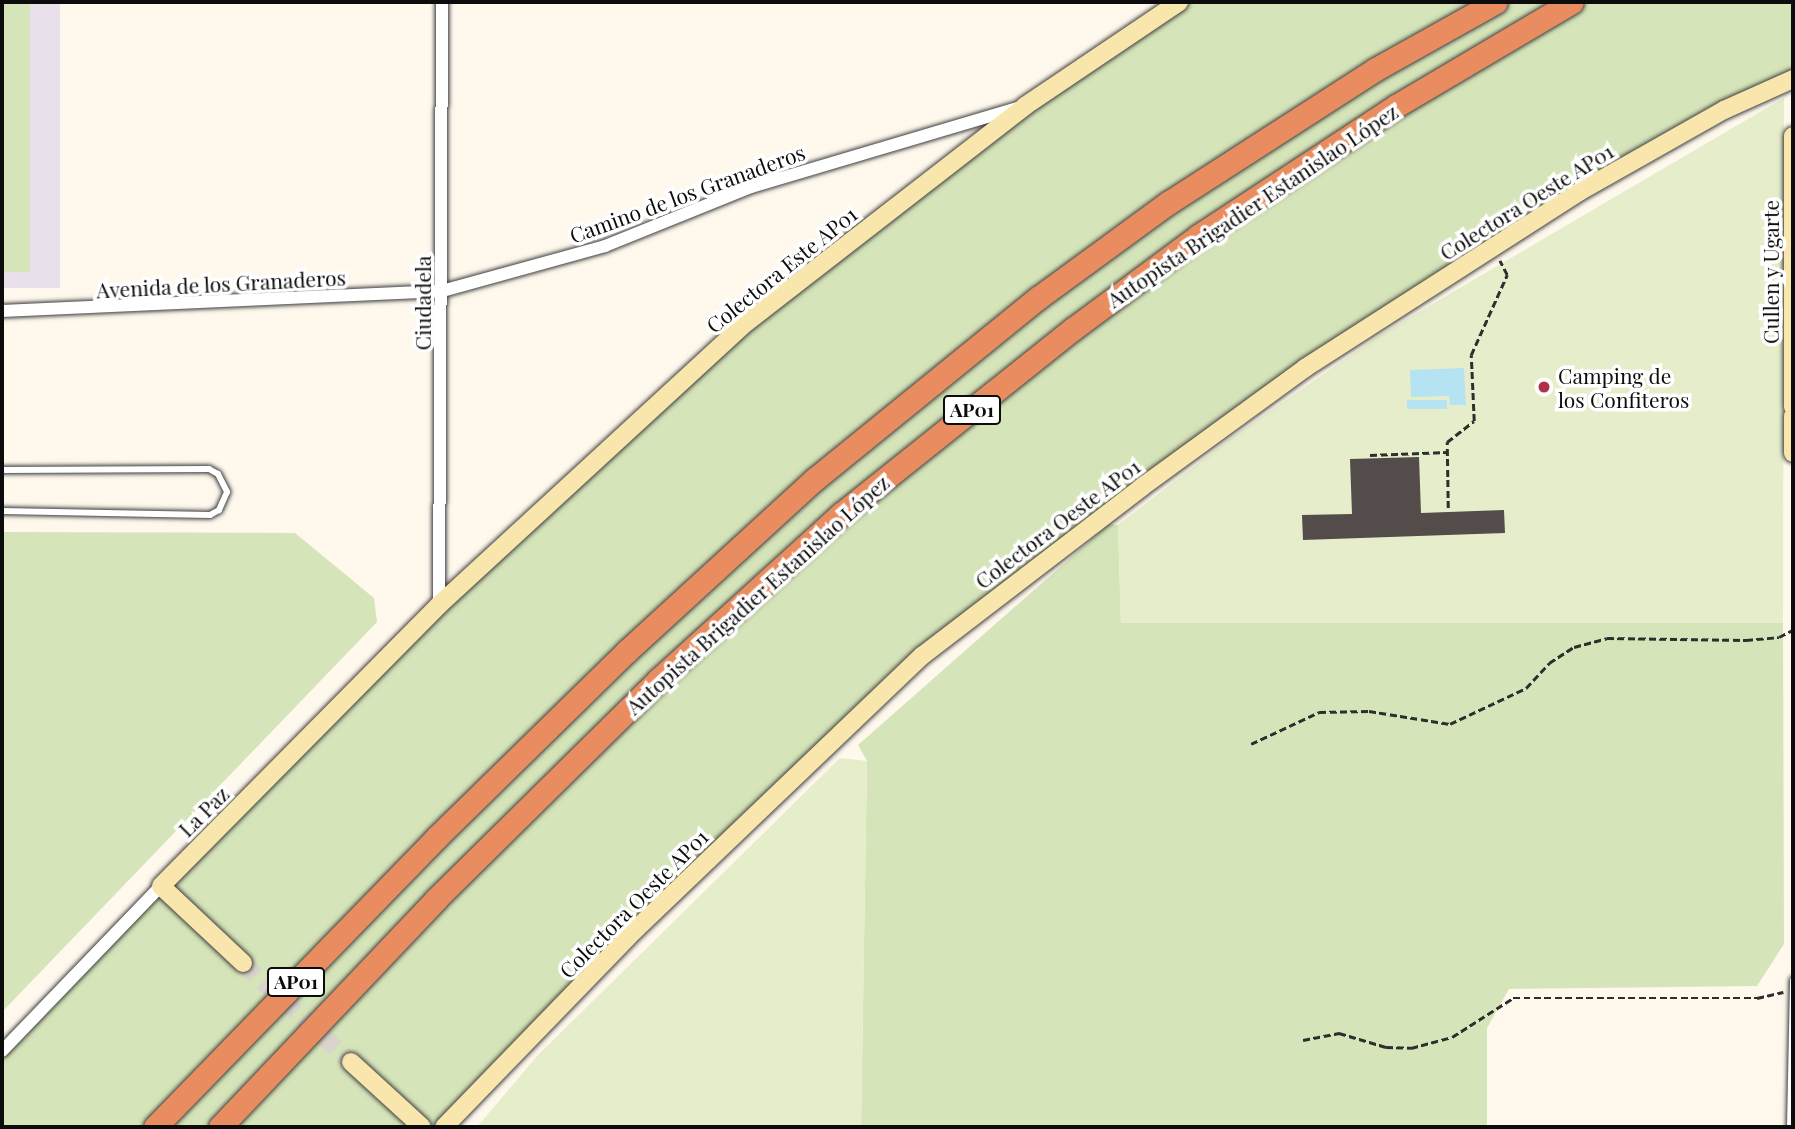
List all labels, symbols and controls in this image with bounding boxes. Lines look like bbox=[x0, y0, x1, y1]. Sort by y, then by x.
street label: Autopista Brigadier Estanislao López bbox=[1102, 98, 1402, 312]
street label: Colectora Oeste AP01 bbox=[1434, 137, 1618, 265]
street label: Camino de los Granaderos bbox=[566, 139, 808, 247]
street label: Cullen y Ugarte bbox=[1757, 199, 1783, 345]
street label: Colectora Este AP01 bbox=[700, 200, 862, 338]
street label: Ciudadela bbox=[409, 256, 435, 350]
street label: Avenida de los Granaderos bbox=[95, 264, 347, 302]
place label: Camping de los Confiteros bbox=[1558, 362, 1689, 412]
marker: Camping de los Confiteros bbox=[1536, 379, 1552, 395]
road number: AP01 bbox=[942, 394, 1002, 426]
street label: Colectora Oeste AP01 bbox=[969, 453, 1145, 593]
street label: Autopista Brigadier Estanislao López bbox=[620, 469, 894, 719]
street label: La Paz bbox=[173, 781, 233, 841]
street label: Colectora Oeste AP01 bbox=[553, 823, 713, 983]
road number: AP01 bbox=[266, 966, 326, 998]

